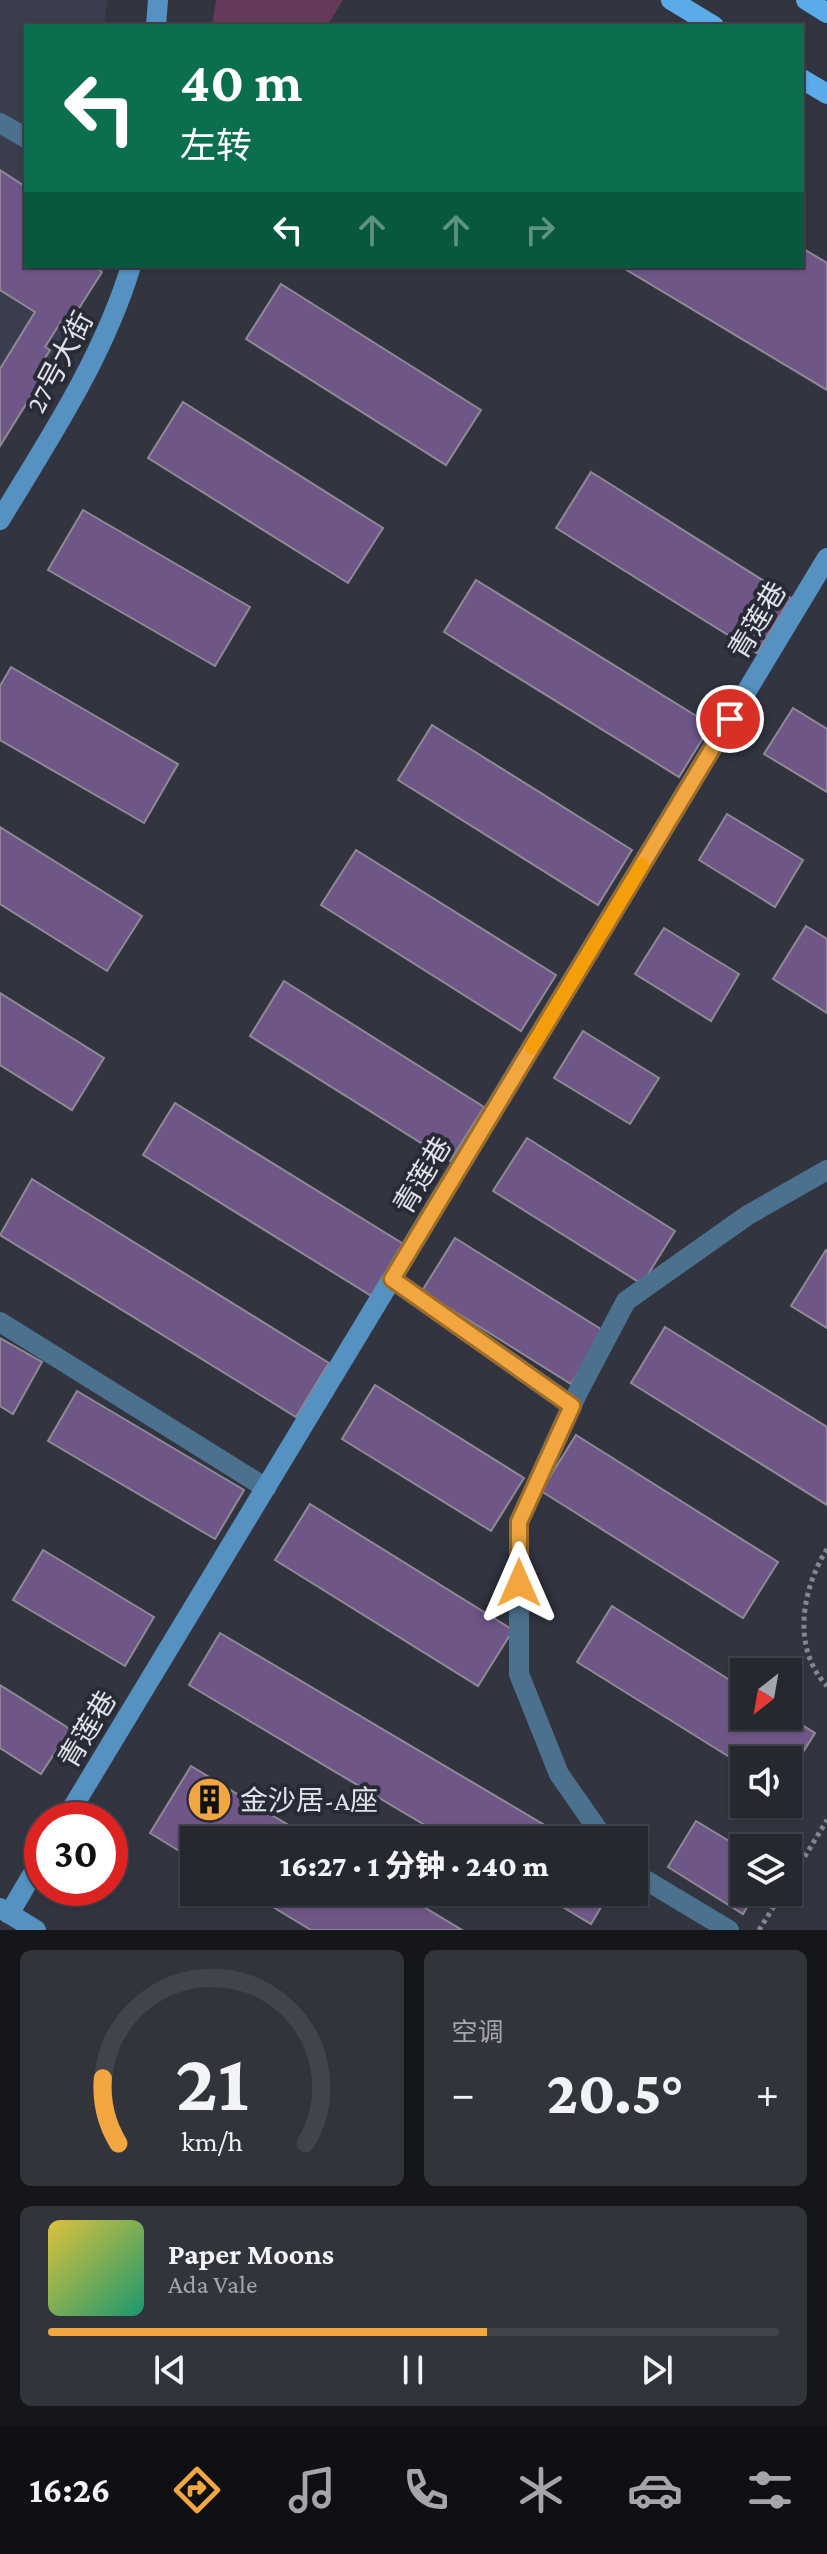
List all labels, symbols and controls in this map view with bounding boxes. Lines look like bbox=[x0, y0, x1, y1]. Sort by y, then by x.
text: 40 m bbox=[180, 51, 302, 113]
icon: left bbox=[48, 56, 152, 160]
text: 左转 bbox=[180, 126, 252, 166]
icon: left bbox=[266, 208, 310, 252]
icon: ahead bbox=[350, 208, 394, 252]
icon: ahead bbox=[434, 208, 478, 252]
icon: right bbox=[518, 208, 562, 252]
street label: 27号大街 bbox=[20, 306, 99, 418]
street label: 青莲巷 bbox=[723, 576, 792, 664]
pin bbox=[696, 685, 764, 753]
icon: arrive bbox=[708, 697, 752, 741]
street label: 青莲巷 bbox=[388, 1131, 457, 1219]
position arrow bbox=[477, 1541, 561, 1625]
north arrow bbox=[730, 1658, 802, 1730]
map controls bbox=[730, 1658, 802, 1906]
street label: 青莲巷 bbox=[53, 1685, 122, 1773]
button: sound bbox=[730, 1746, 802, 1818]
building icon: 金沙居-A座 bbox=[185, 1776, 233, 1824]
place label: 金沙居-A座 bbox=[240, 1785, 378, 1816]
speed limit sign: 30 bbox=[24, 1802, 128, 1906]
button: layers bbox=[730, 1834, 802, 1906]
text: 16:27 · 1 分钟 · 240 m bbox=[279, 1849, 549, 1882]
text: 空调 bbox=[452, 2018, 504, 2047]
text: 21 bbox=[175, 2035, 249, 2128]
text: 20.5° bbox=[546, 2059, 684, 2126]
text: − bbox=[452, 2069, 475, 2117]
text: + bbox=[756, 2069, 779, 2117]
text: km/h bbox=[181, 2125, 243, 2157]
text: Paper Moons bbox=[168, 2237, 334, 2270]
text: Ada Vale bbox=[168, 2270, 257, 2299]
icon: previous bbox=[148, 2348, 192, 2392]
icon: pause bbox=[391, 2348, 435, 2392]
icon: next bbox=[635, 2348, 679, 2392]
icon: directions bbox=[169, 2462, 225, 2518]
icon: music bbox=[284, 2462, 340, 2518]
icon: phone bbox=[398, 2462, 454, 2518]
icon: climate bbox=[513, 2462, 569, 2518]
icon: car bbox=[627, 2462, 683, 2518]
icon: filters bbox=[742, 2462, 798, 2518]
text: 16:26 bbox=[29, 2470, 110, 2510]

